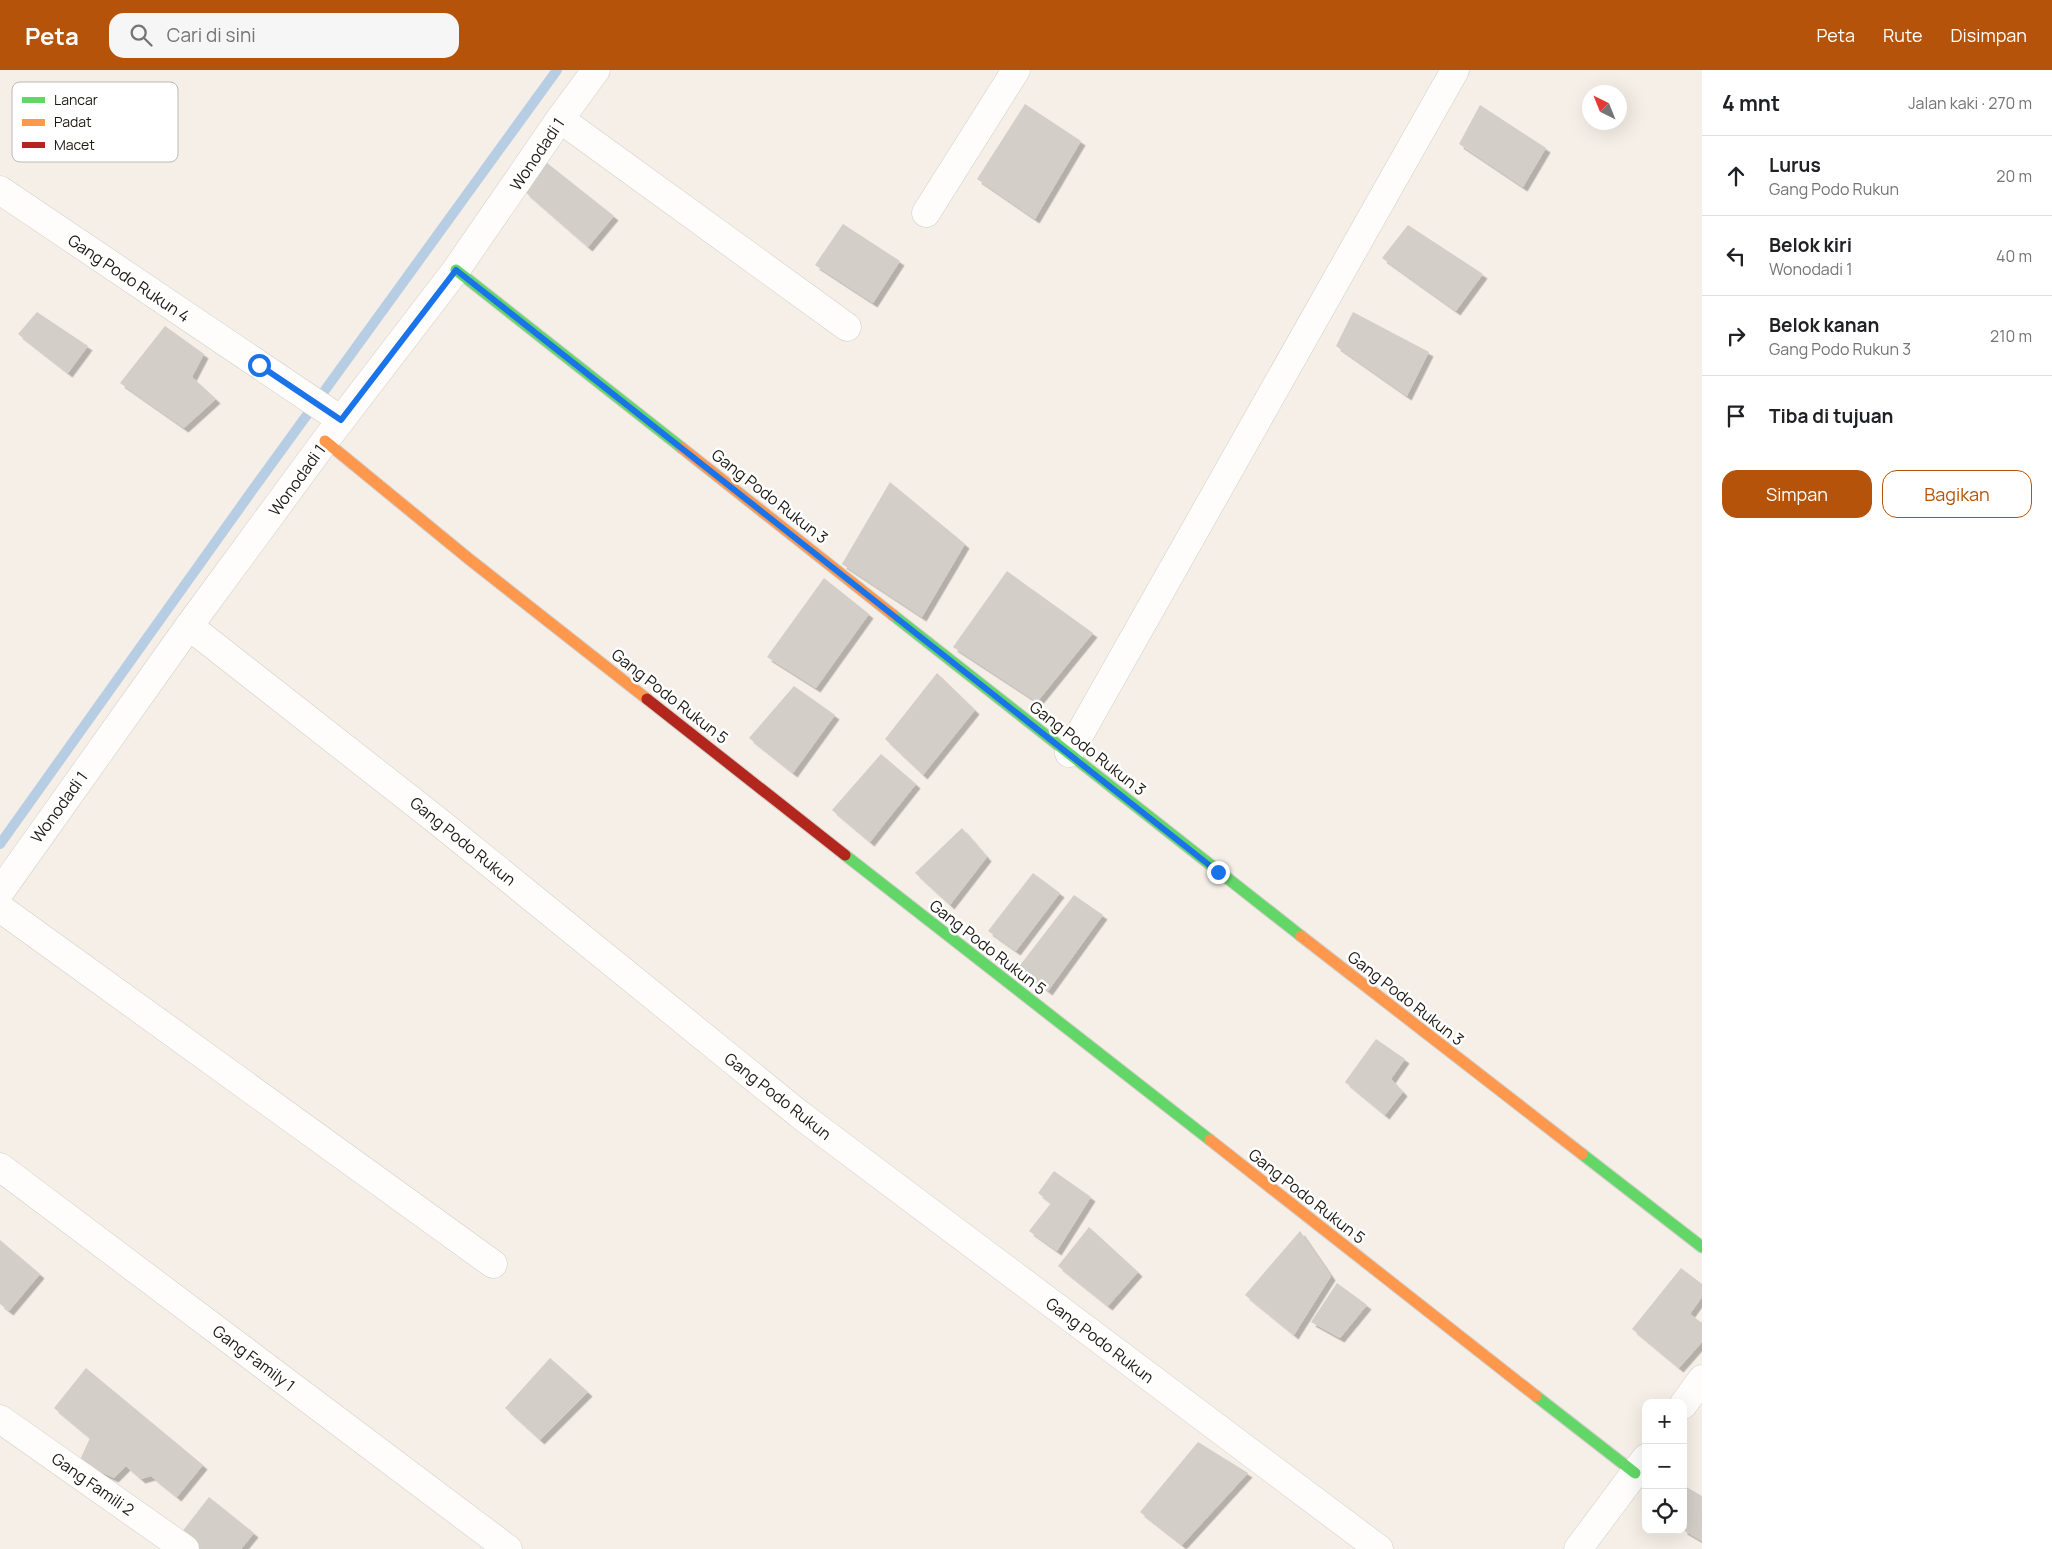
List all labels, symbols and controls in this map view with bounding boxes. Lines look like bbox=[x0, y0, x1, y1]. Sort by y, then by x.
search box bbox=[109, 13, 459, 58]
text: Peta bbox=[25, 19, 79, 52]
icon: search bbox=[127, 21, 155, 49]
text: Cari di sini bbox=[167, 22, 256, 48]
text: Peta bbox=[1816, 23, 1855, 47]
text: Rute bbox=[1883, 23, 1922, 47]
text: Disimpan bbox=[1950, 23, 2027, 47]
legend bbox=[12, 82, 178, 162]
north arrow bbox=[1582, 85, 1627, 130]
text: 4 mnt bbox=[1722, 89, 1780, 117]
text: Lancar bbox=[54, 90, 98, 109]
text: Jalan kaki · 270 m bbox=[1908, 92, 2032, 114]
text: Padat bbox=[54, 112, 92, 131]
street label: Wonodadi 1 bbox=[505, 113, 569, 195]
text: Macet bbox=[54, 135, 95, 154]
text: Lurus bbox=[1769, 152, 1821, 178]
icon: ahead bbox=[1722, 162, 1750, 190]
text: 20 m bbox=[1996, 165, 2032, 187]
text: Gang Podo Rukun bbox=[1769, 178, 1899, 200]
street label: Gang Podo Rukun 4 bbox=[64, 229, 194, 327]
text: Belok kiri bbox=[1769, 232, 1852, 258]
icon: left bbox=[1722, 242, 1750, 270]
text: 40 m bbox=[1996, 245, 2032, 267]
text: Wonodadi 1 bbox=[1769, 258, 1852, 280]
text: Belok kanan bbox=[1769, 312, 1879, 338]
icon: right bbox=[1722, 322, 1750, 350]
text: 210 m bbox=[1990, 325, 2032, 347]
text: Gang Podo Rukun 3 bbox=[1769, 338, 1911, 360]
route start bbox=[248, 354, 271, 377]
icon: arrive bbox=[1722, 402, 1750, 430]
text: Tiba di tujuan bbox=[1769, 403, 1893, 429]
street label: Wonodadi 1 bbox=[264, 440, 330, 520]
street label: Gang Podo Rukun 3 bbox=[707, 444, 833, 548]
button: Simpan bbox=[1722, 470, 1872, 518]
button: Bagikan bbox=[1882, 470, 2032, 518]
street label: Gang Podo Rukun 5 bbox=[607, 643, 733, 749]
street label: Gang Podo Rukun 3 bbox=[1025, 696, 1151, 800]
street label: Wonodadi 1 bbox=[26, 767, 92, 847]
street label: Gang Podo Rukun bbox=[406, 792, 520, 890]
route end bbox=[1207, 861, 1230, 884]
street label: Gang Podo Rukun 5 bbox=[925, 894, 1051, 1000]
street label: Gang Podo Rukun 3 bbox=[1343, 946, 1469, 1050]
street label: Gang Podo Rukun bbox=[720, 1047, 836, 1145]
street label: Gang Podo Rukun 5 bbox=[1244, 1143, 1370, 1249]
street label: Gang Podo Rukun bbox=[1041, 1292, 1159, 1388]
street label: Gang Family 1 bbox=[208, 1320, 300, 1396]
map controls bbox=[1642, 1399, 1687, 1534]
button: + bbox=[1642, 1399, 1687, 1444]
button: − bbox=[1642, 1444, 1687, 1489]
street label: Gang Famili 2 bbox=[47, 1447, 139, 1521]
button: locate bbox=[1642, 1489, 1687, 1534]

